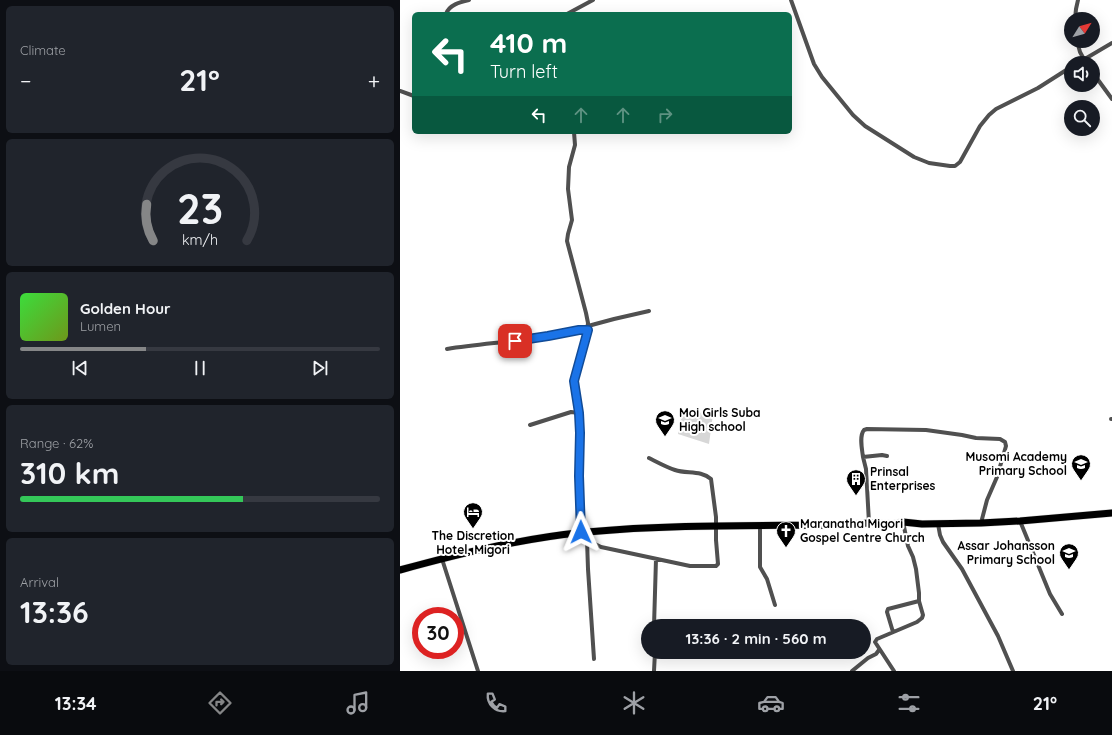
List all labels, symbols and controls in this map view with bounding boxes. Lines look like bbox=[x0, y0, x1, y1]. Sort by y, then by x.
north arrow bbox=[1064, 12, 1100, 48]
map controls bbox=[1064, 12, 1100, 136]
text: 410 m bbox=[490, 25, 567, 60]
icon: left bbox=[424, 28, 476, 80]
text: Climate bbox=[20, 42, 66, 58]
button: sound bbox=[1064, 56, 1100, 92]
text: Turn left bbox=[490, 60, 558, 83]
text: 21° bbox=[179, 61, 220, 99]
text: − bbox=[20, 67, 31, 95]
text: + bbox=[368, 67, 380, 95]
button: search bbox=[1064, 100, 1100, 136]
icon: left bbox=[528, 104, 550, 126]
icon: ahead bbox=[570, 104, 592, 126]
icon: ahead bbox=[612, 104, 634, 126]
icon: right bbox=[654, 104, 676, 126]
text: 23 bbox=[177, 181, 223, 233]
text: km/h bbox=[182, 230, 218, 248]
text: Golden Hour bbox=[80, 299, 171, 318]
text: Lumen bbox=[80, 318, 121, 334]
pin bbox=[498, 324, 532, 358]
icon: arrive bbox=[504, 330, 526, 352]
icon: previous bbox=[69, 357, 91, 379]
icon: pause bbox=[189, 357, 211, 379]
icon: next bbox=[309, 357, 331, 379]
place label: Moi Girls Suba High school bbox=[679, 405, 761, 434]
school or university icon: Moi Girls Suba High school bbox=[654, 409, 676, 437]
text: Range · 62% bbox=[20, 435, 93, 451]
place label: Musomi Academy Primary School bbox=[965, 449, 1067, 478]
school or university icon: Musomi Academy Primary School bbox=[1070, 453, 1092, 481]
text: 310 km bbox=[20, 454, 119, 492]
place label: Prinsal Enterprises bbox=[870, 464, 936, 493]
building icon: Prinsal Enterprises bbox=[845, 468, 867, 496]
hotel icon: The Discretion Hotel, Migori bbox=[462, 501, 484, 529]
position arrow bbox=[560, 511, 602, 553]
place label: Maranatha Migori Gospel Centre Church bbox=[800, 516, 925, 545]
church icon: Maranatha Migori Gospel Centre Church bbox=[775, 520, 797, 548]
place label: The Discretion Hotel, Migori bbox=[432, 528, 514, 557]
place label: Assar Johansson Primary School bbox=[958, 538, 1055, 567]
school or university icon: Assar Johansson Primary School bbox=[1058, 542, 1080, 570]
text: Arrival bbox=[20, 574, 59, 590]
text: 13:36 bbox=[20, 593, 89, 631]
speed limit sign: 30 bbox=[412, 607, 464, 659]
text: 13:36 · 2 min · 560 m bbox=[685, 629, 827, 648]
icon: directions bbox=[206, 689, 234, 717]
icon: music bbox=[344, 689, 372, 717]
icon: phone bbox=[482, 689, 510, 717]
icon: climate bbox=[620, 689, 648, 717]
icon: car bbox=[757, 689, 785, 717]
icon: filters bbox=[895, 689, 923, 717]
text: 13:34 bbox=[55, 692, 97, 715]
text: 21° bbox=[1033, 692, 1057, 715]

